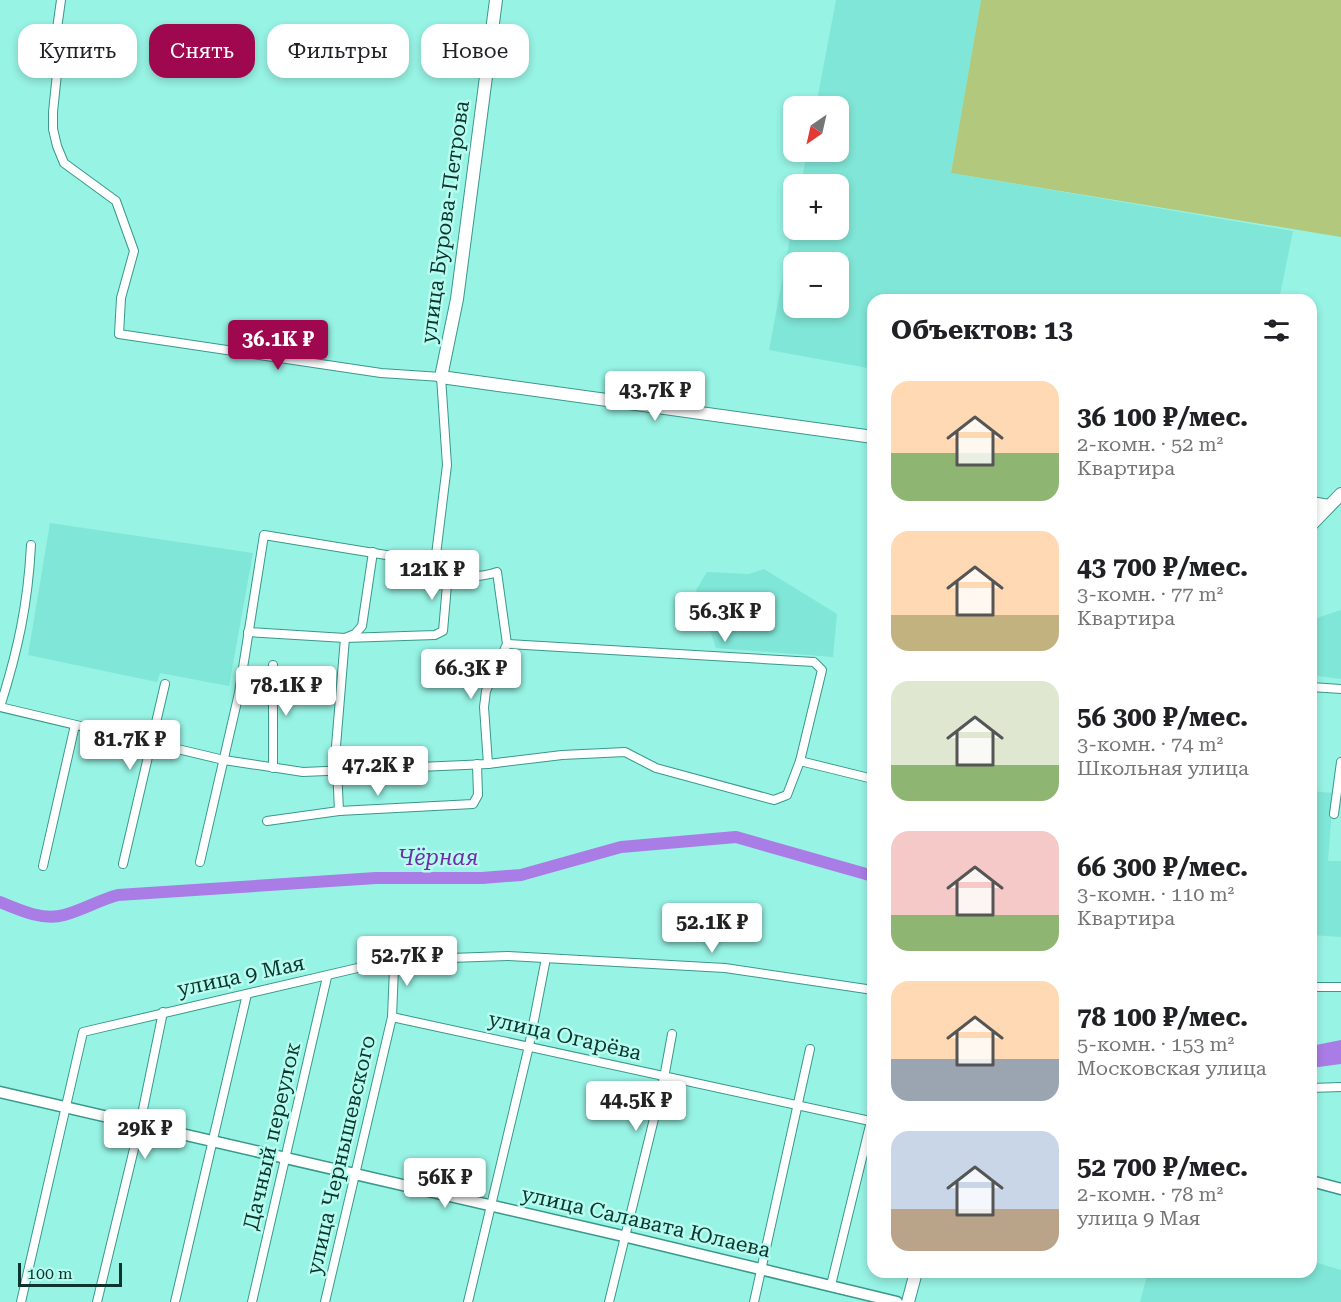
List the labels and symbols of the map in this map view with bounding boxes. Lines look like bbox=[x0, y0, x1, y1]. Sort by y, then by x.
north arrow bbox=[783, 96, 849, 162]
street label: улица Бурова-Петрова bbox=[416, 98, 474, 345]
pin: 36.1K ₽ bbox=[223, 320, 333, 371]
pin: 43.7K ₽ bbox=[600, 371, 710, 422]
pin: 121K ₽ bbox=[383, 550, 481, 601]
pin: 56.3K ₽ bbox=[670, 592, 780, 643]
pin: 66.3K ₽ bbox=[416, 649, 526, 700]
pin: 78.1K ₽ bbox=[231, 666, 341, 717]
pin: 81.7K ₽ bbox=[75, 720, 185, 771]
pin: 47.2K ₽ bbox=[323, 746, 433, 797]
water label: Чёрная bbox=[397, 845, 479, 870]
pin: 52.1K ₽ bbox=[657, 903, 767, 954]
pin: 52.7K ₽ bbox=[352, 936, 462, 987]
street label: улица 9 Мая bbox=[175, 951, 307, 1001]
street label: улица Огарёва bbox=[486, 1007, 644, 1065]
street label: улица Чернышевского bbox=[302, 1033, 380, 1277]
street label: Дачный переулок bbox=[239, 1040, 305, 1232]
pin: 44.5K ₽ bbox=[581, 1081, 691, 1132]
pin: 29K ₽ bbox=[103, 1109, 187, 1160]
pin: 56K ₽ bbox=[403, 1158, 487, 1209]
street label: улица Салавата Юлаева bbox=[519, 1182, 773, 1262]
scale bar bbox=[18, 1260, 122, 1288]

